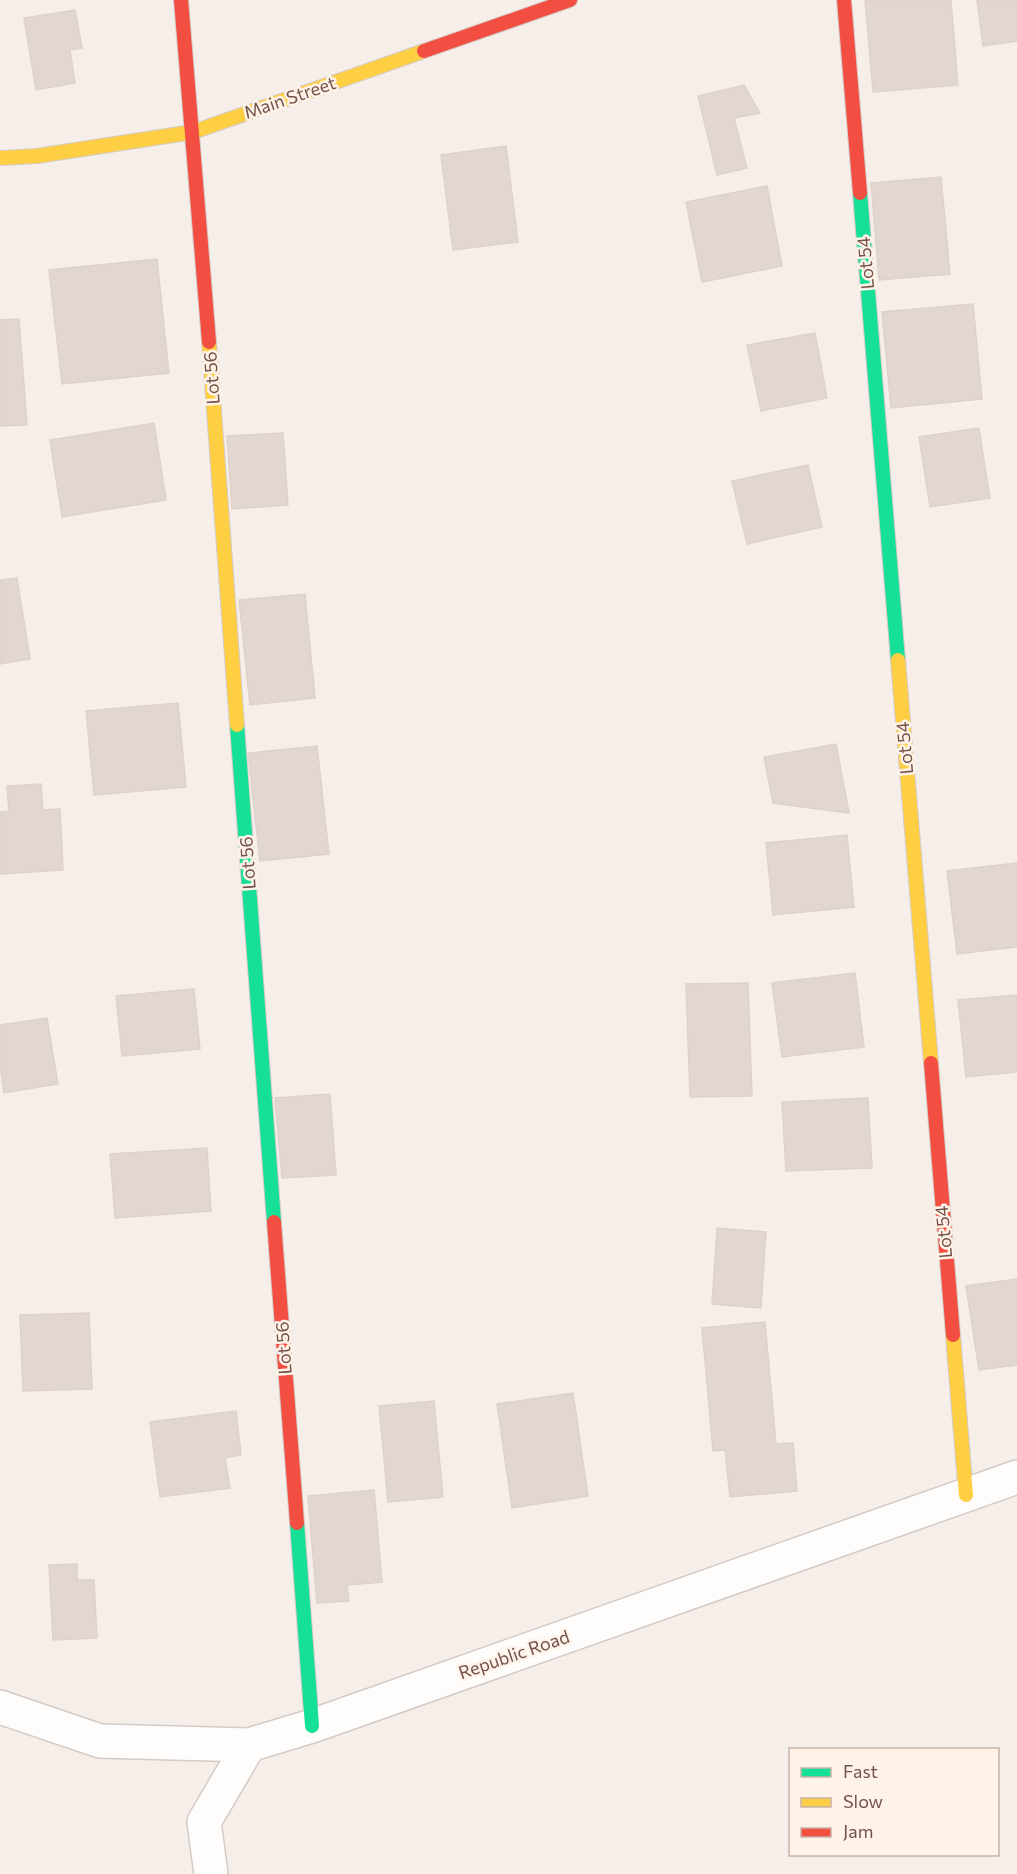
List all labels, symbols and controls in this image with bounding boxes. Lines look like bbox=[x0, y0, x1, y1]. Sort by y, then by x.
street label: Main Street bbox=[241, 71, 339, 123]
street label: Lot 54 bbox=[852, 236, 878, 290]
street label: Lot 56 bbox=[198, 351, 224, 405]
street label: Lot 54 bbox=[891, 721, 917, 775]
street label: Lot 56 bbox=[234, 836, 260, 890]
street label: Lot 54 bbox=[930, 1205, 956, 1259]
street label: Lot 56 bbox=[270, 1321, 296, 1375]
street label: Republic Road bbox=[455, 1625, 572, 1683]
legend bbox=[789, 1748, 999, 1856]
text: Fast bbox=[843, 1760, 878, 1782]
text: Slow bbox=[843, 1790, 883, 1812]
text: Jam bbox=[843, 1820, 873, 1842]

